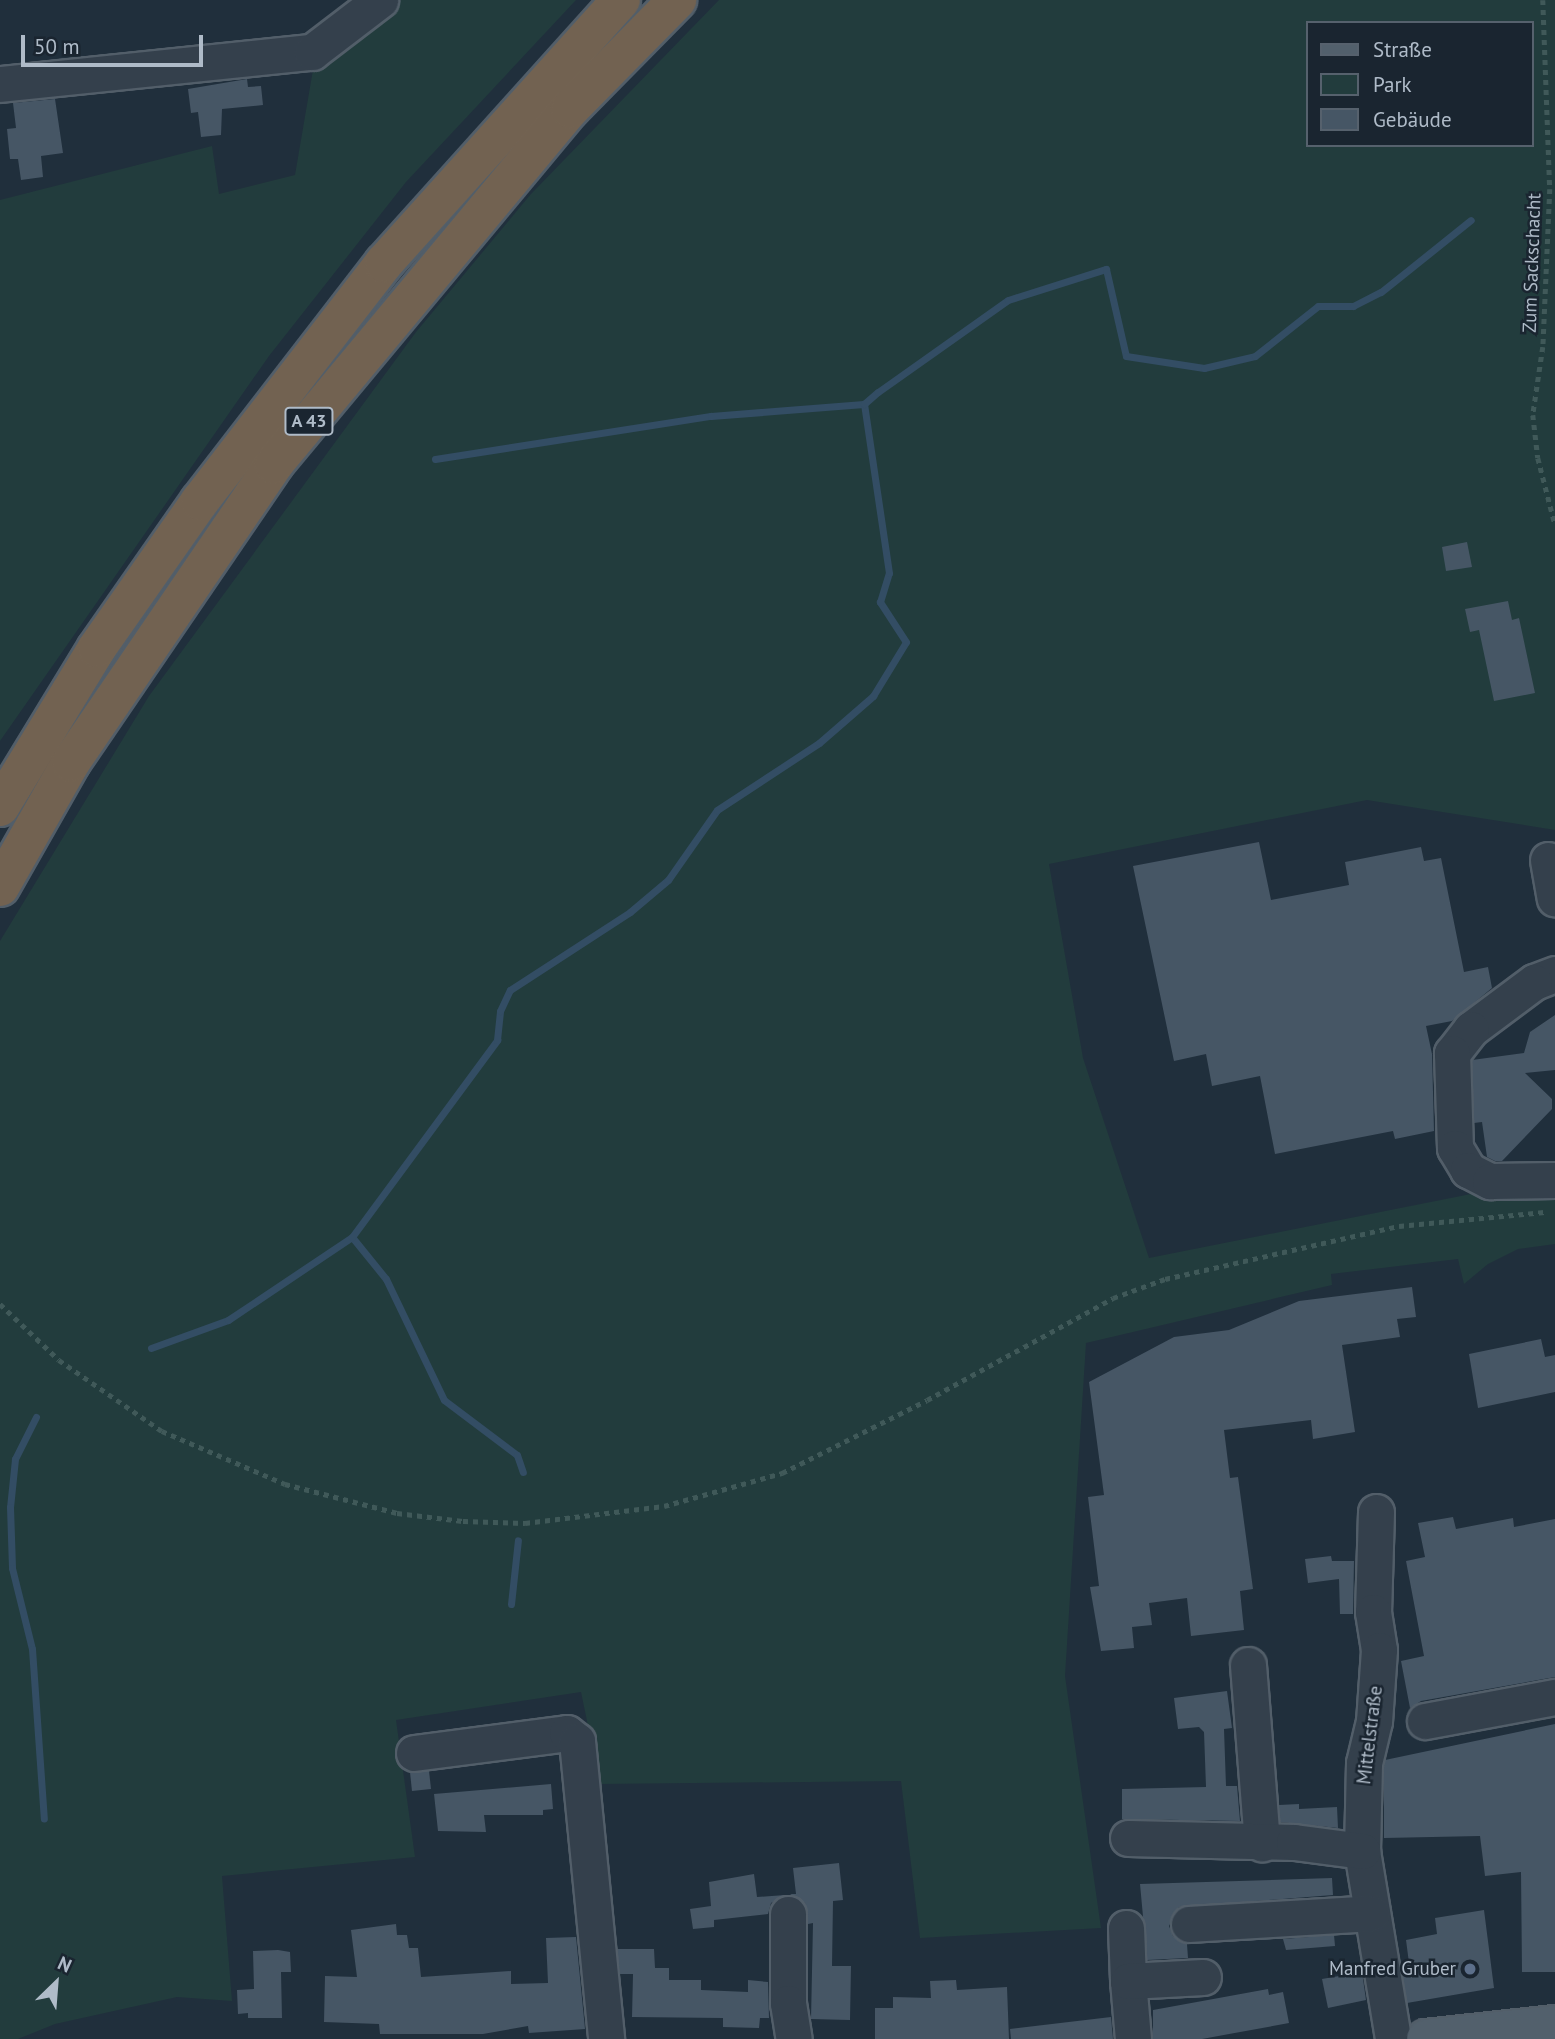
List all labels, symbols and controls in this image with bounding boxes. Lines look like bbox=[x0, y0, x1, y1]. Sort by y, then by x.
scale bar bbox=[24, 21, 206, 65]
legend bbox=[1306, 21, 1534, 147]
text: 50 m bbox=[34, 33, 80, 60]
text: Straße bbox=[1373, 36, 1432, 63]
text: Park bbox=[1373, 71, 1412, 98]
text: Gebäude bbox=[1373, 106, 1452, 133]
street label: Zum Sackschacht bbox=[1518, 193, 1546, 333]
road number: A 43 bbox=[283, 407, 335, 436]
street label: Mittelstraße bbox=[1353, 1684, 1387, 1786]
north arrow bbox=[21, 1948, 91, 2018]
text: N bbox=[54, 1950, 76, 1977]
place label: Manfred Gruber bbox=[1329, 1958, 1456, 1980]
marker: Manfred Gruber bbox=[1462, 1961, 1478, 1977]

